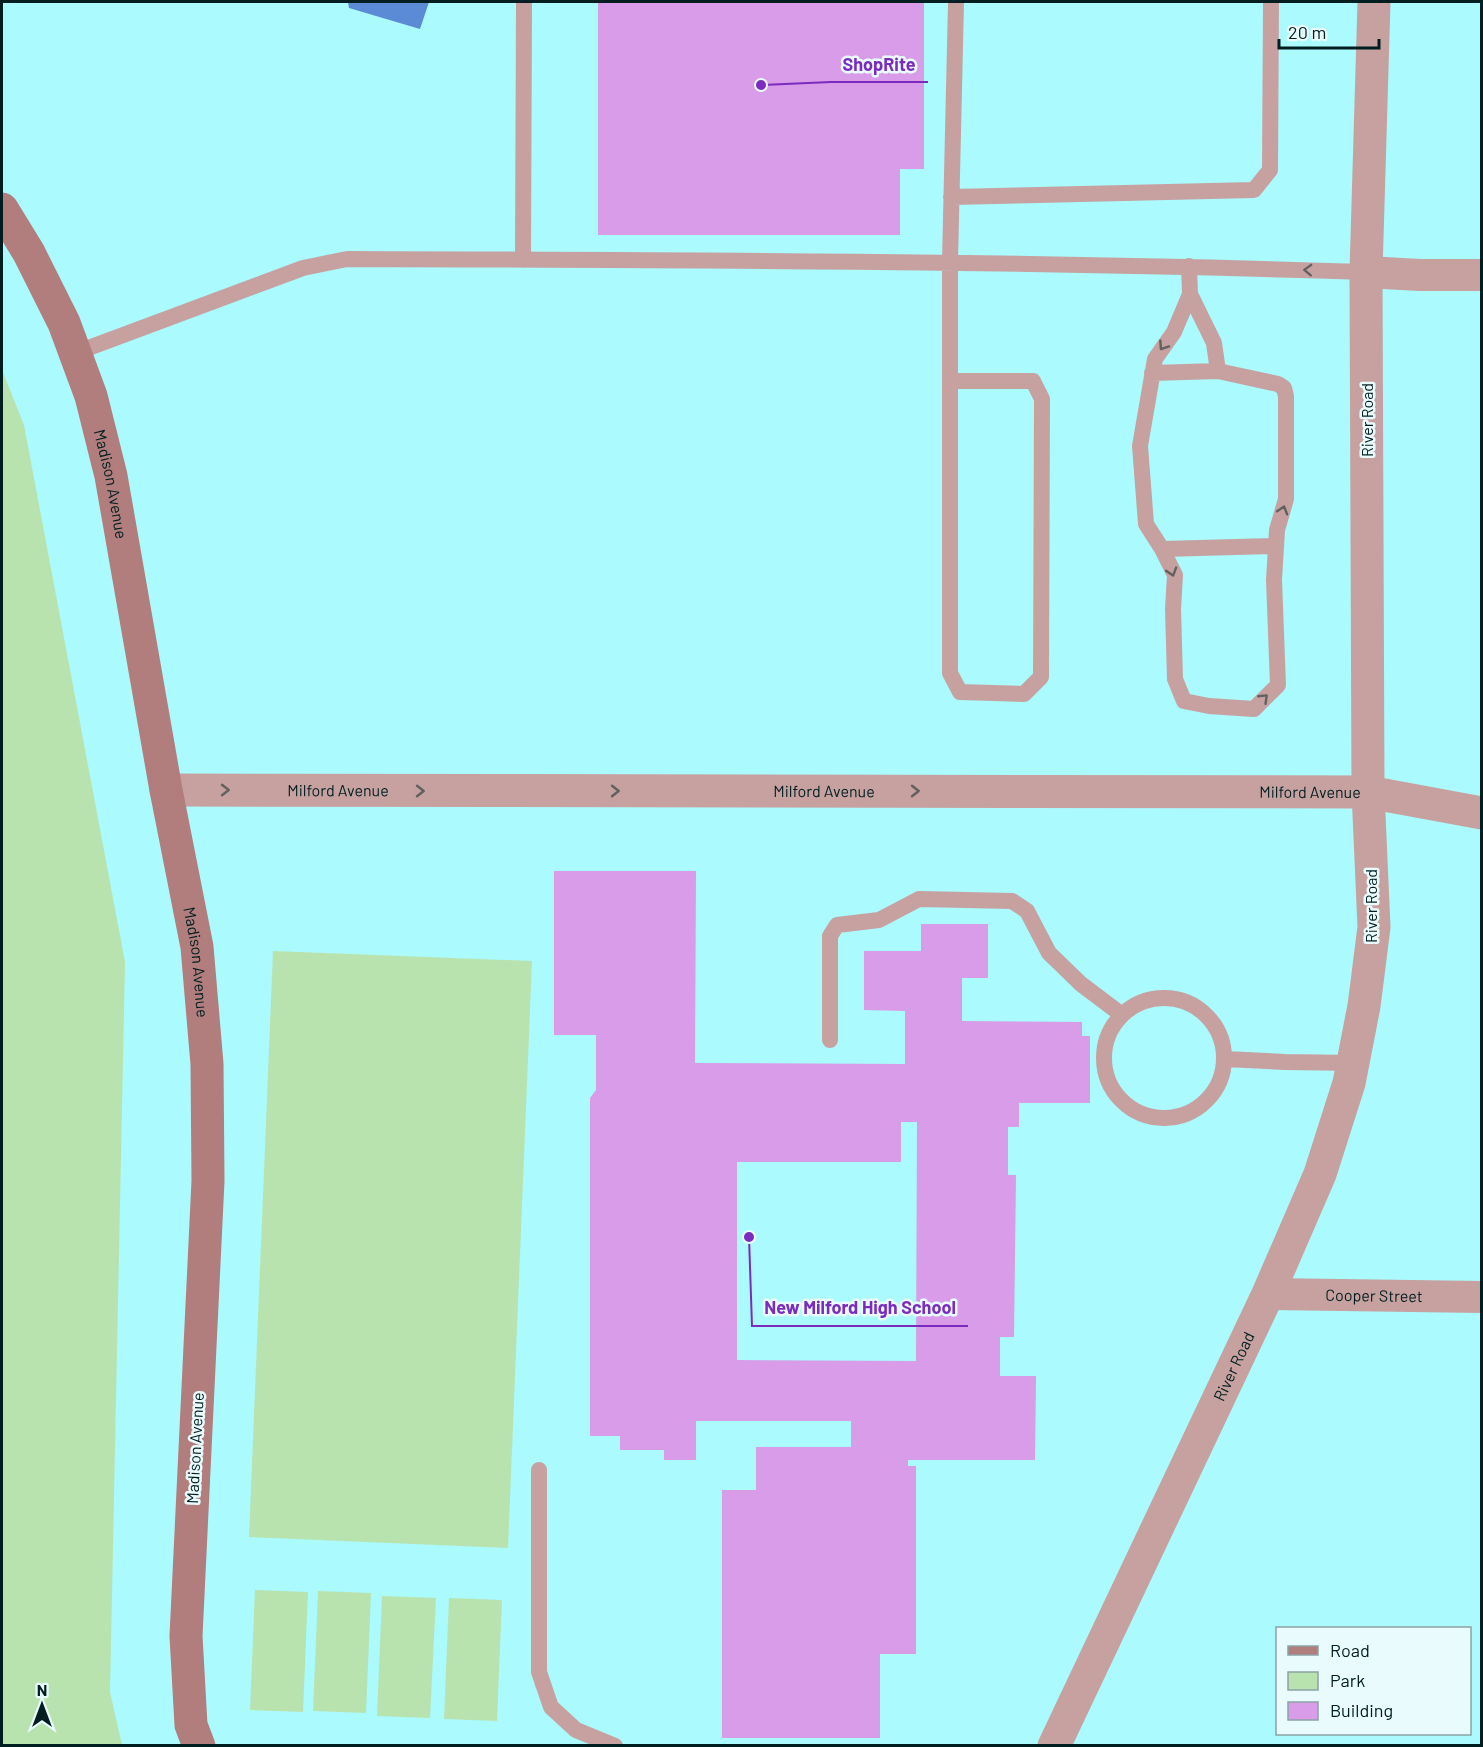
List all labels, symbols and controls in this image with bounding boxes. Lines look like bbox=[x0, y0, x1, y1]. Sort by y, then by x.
scale bar bbox=[1279, 12, 1380, 50]
text: 20 m bbox=[1288, 21, 1326, 43]
callout: ShopRite bbox=[831, 46, 928, 82]
text: ShopRite bbox=[843, 53, 916, 75]
one-way arrow bbox=[1303, 264, 1312, 276]
one-way arrow bbox=[1160, 340, 1171, 351]
street label: River Road bbox=[1357, 383, 1376, 457]
street label: Madison Avenue bbox=[91, 427, 132, 540]
one-way arrow bbox=[1276, 506, 1288, 516]
one-way arrow bbox=[1164, 567, 1177, 577]
one-way arrow bbox=[1257, 695, 1268, 706]
street label: Milford Avenue bbox=[287, 780, 389, 799]
street label: Milford Avenue bbox=[773, 781, 875, 800]
street label: Milford Avenue bbox=[1259, 782, 1361, 801]
one-way arrow bbox=[220, 784, 229, 796]
one-way arrow bbox=[415, 785, 424, 797]
one-way arrow bbox=[610, 785, 619, 797]
one-way arrow bbox=[910, 785, 919, 797]
street label: River Road bbox=[1361, 869, 1380, 943]
street label: Madison Avenue bbox=[180, 905, 213, 1018]
street label: Cooper Street bbox=[1325, 1285, 1423, 1305]
callout: New Milford High School bbox=[752, 1290, 968, 1326]
text: New Milford High School bbox=[764, 1296, 956, 1318]
street label: River Road bbox=[1209, 1329, 1258, 1404]
street label: Madison Avenue bbox=[182, 1392, 207, 1504]
legend bbox=[1276, 1627, 1471, 1735]
text: Road bbox=[1330, 1639, 1370, 1661]
text: Park bbox=[1330, 1669, 1365, 1691]
north arrow bbox=[12, 1675, 72, 1735]
text: N bbox=[37, 1680, 47, 1699]
text: Building bbox=[1330, 1699, 1393, 1721]

